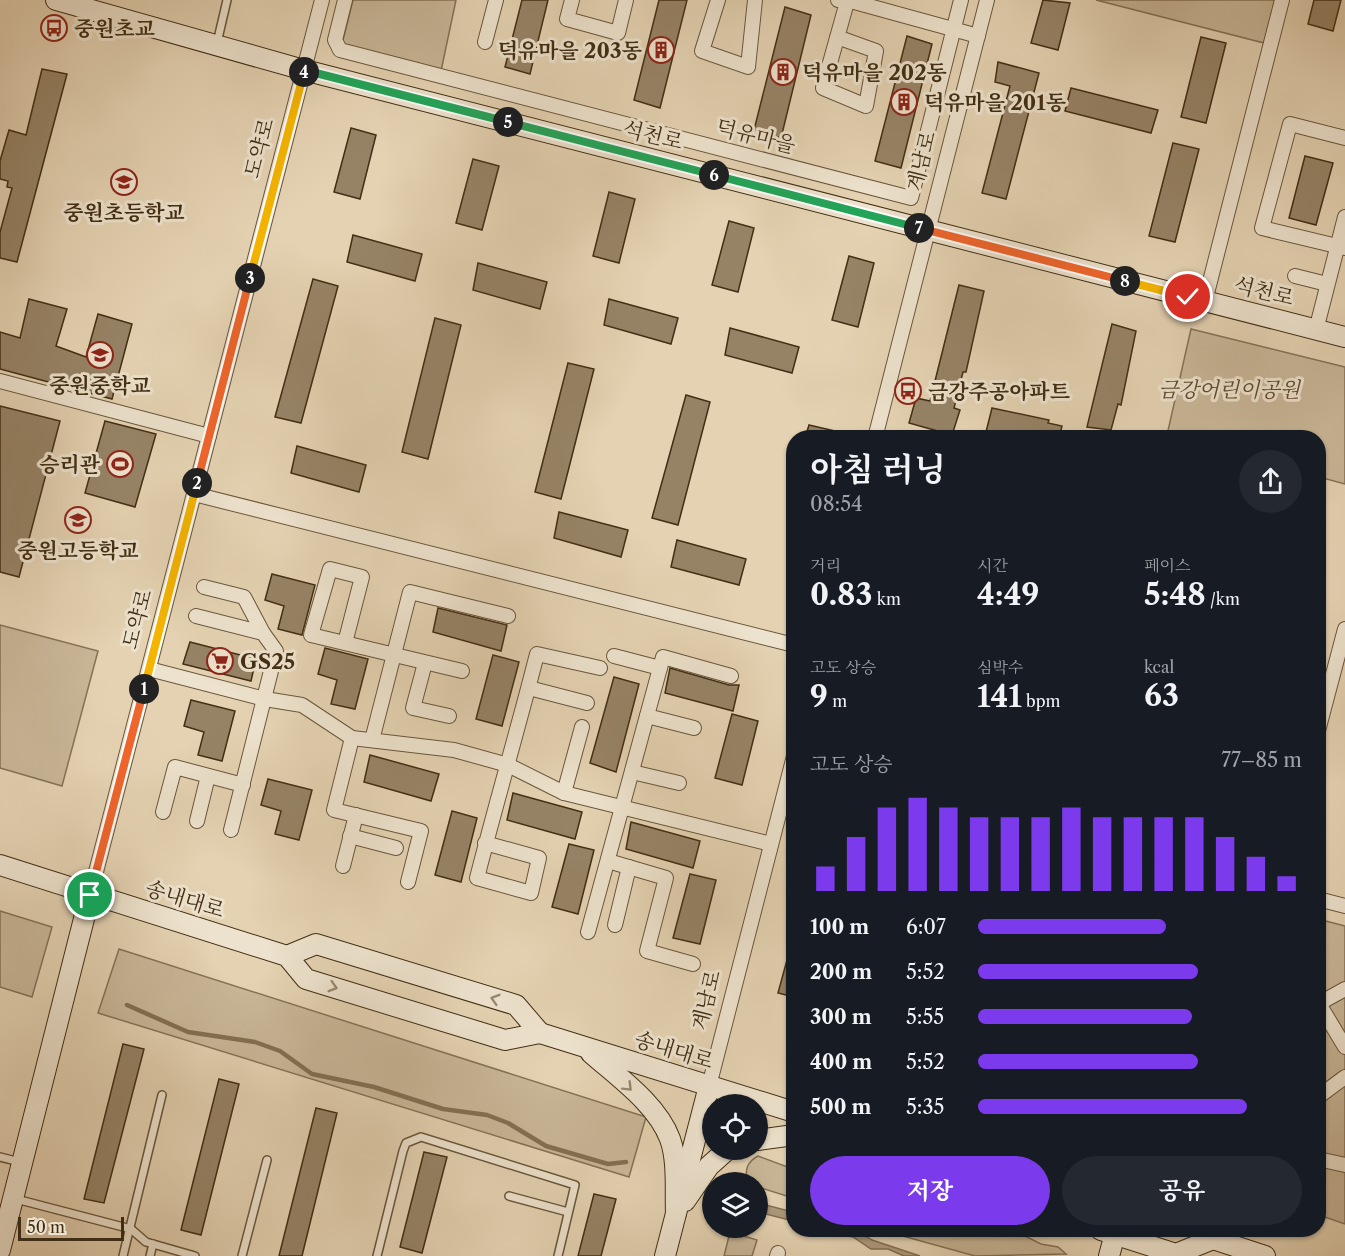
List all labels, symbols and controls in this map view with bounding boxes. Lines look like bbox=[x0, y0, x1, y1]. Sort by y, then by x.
bus stop icon: 중원초교 bbox=[39, 13, 69, 43]
place label: 중원초교 bbox=[74, 16, 155, 41]
building icon: 덕유마을 203동 bbox=[646, 35, 676, 65]
place label: 덕유마을 203동 bbox=[498, 38, 642, 63]
pin: 4 bbox=[289, 57, 319, 87]
building icon: 덕유마을 202동 bbox=[768, 57, 798, 87]
place label: 덕유마을 202동 bbox=[802, 60, 947, 85]
text: 4 bbox=[299, 62, 309, 82]
building icon: 덕유마을 201동 bbox=[889, 87, 919, 117]
place label: 덕유마을 201동 bbox=[924, 90, 1066, 115]
pin: 5 bbox=[493, 107, 523, 137]
text: 5 bbox=[504, 112, 512, 132]
street label: 덕유마을 bbox=[714, 114, 798, 158]
street label: 도약로 bbox=[239, 115, 279, 181]
street label: 석천로 bbox=[620, 116, 686, 154]
street label: 계남로 bbox=[902, 128, 940, 194]
pin: 6 bbox=[699, 160, 729, 190]
text: 6 bbox=[709, 165, 719, 185]
school or university icon: 중원초등학교 bbox=[109, 167, 139, 197]
place label: 중원초등학교 bbox=[63, 200, 185, 225]
pin: 7 bbox=[904, 213, 934, 243]
text: 7 bbox=[915, 218, 923, 238]
pin: 3 bbox=[235, 263, 265, 293]
pin: 8 bbox=[1110, 266, 1140, 296]
text: 3 bbox=[245, 268, 255, 288]
text: 8 bbox=[1120, 271, 1130, 291]
pin bbox=[1162, 271, 1213, 322]
street label: 석천로 bbox=[1231, 272, 1297, 310]
icon: check bbox=[1171, 280, 1204, 313]
school or university icon: 중원중학교 bbox=[85, 340, 115, 370]
place label: 중원중학교 bbox=[49, 373, 151, 398]
bus stop icon: 금강주공아파트 bbox=[893, 376, 923, 406]
park label: 금강어린이공원 bbox=[1158, 377, 1302, 402]
place label: 금강주공아파트 bbox=[928, 379, 1070, 404]
sports icon: 승리관 bbox=[105, 449, 135, 479]
text: 아침 러닝 bbox=[810, 449, 946, 490]
button: share bbox=[1239, 450, 1302, 513]
place label: 승리관 bbox=[39, 452, 101, 477]
pin: 2 bbox=[182, 468, 212, 498]
text: 2 bbox=[192, 473, 202, 493]
text: 08:54 bbox=[810, 492, 863, 516]
school or university icon: 중원고등학교 bbox=[63, 505, 93, 535]
place label: 중원고등학교 bbox=[17, 538, 139, 563]
text: 거리 bbox=[810, 555, 841, 575]
text: 시간 bbox=[977, 555, 1008, 575]
text: 페이스 bbox=[1144, 555, 1190, 575]
text: 0.83 bbox=[810, 576, 872, 613]
text: 4:49 bbox=[977, 576, 1039, 613]
text: 5:48 bbox=[1144, 576, 1206, 613]
street label: 도약로 bbox=[117, 586, 157, 652]
text: km bbox=[872, 589, 901, 609]
text: /km bbox=[1206, 589, 1240, 609]
supermarket icon: GS25 bbox=[205, 646, 235, 676]
place label: GS25 bbox=[240, 649, 295, 674]
text: 고도 상승 bbox=[810, 657, 876, 677]
text: 심박수 bbox=[977, 657, 1023, 677]
text: kcal bbox=[1144, 657, 1174, 677]
pin: 1 bbox=[129, 674, 159, 704]
text: 63 bbox=[1144, 677, 1179, 714]
text: 9 bbox=[810, 678, 828, 715]
text: 141 bbox=[977, 678, 1022, 715]
text: 1 bbox=[140, 679, 148, 699]
text: m bbox=[828, 691, 847, 711]
text: bpm bbox=[1022, 691, 1060, 711]
text: 77–85 m bbox=[1221, 748, 1302, 772]
text: 고도 상승 bbox=[810, 752, 893, 776]
pin bbox=[64, 869, 115, 920]
street label: 송내대로 bbox=[143, 875, 227, 923]
icon: arrive bbox=[73, 878, 106, 911]
text: 100 m bbox=[810, 915, 869, 939]
text: 6:07 bbox=[906, 915, 946, 939]
text: 200 m bbox=[810, 960, 872, 984]
text: 5:52 bbox=[906, 960, 945, 984]
street label: 계남로 bbox=[687, 967, 725, 1033]
one-way arrow bbox=[327, 980, 338, 992]
one-way arrow bbox=[490, 994, 501, 1006]
text: 300 m bbox=[810, 1005, 872, 1029]
text: 5:55 bbox=[906, 1005, 944, 1029]
street label: 송내대로 bbox=[632, 1026, 716, 1074]
text: 400 m bbox=[810, 1050, 872, 1074]
text: 5:52 bbox=[906, 1050, 945, 1074]
one-way arrow bbox=[621, 1079, 632, 1090]
map controls bbox=[702, 1094, 768, 1238]
button: locate bbox=[702, 1094, 768, 1160]
text: 500 m bbox=[810, 1095, 871, 1119]
text: 5:35 bbox=[906, 1095, 944, 1119]
button: 저장 bbox=[810, 1156, 1050, 1225]
button: 공유 bbox=[1062, 1156, 1302, 1225]
button: layers bbox=[702, 1172, 768, 1238]
scale bar bbox=[18, 1214, 124, 1242]
text: 50 m bbox=[27, 1217, 65, 1237]

